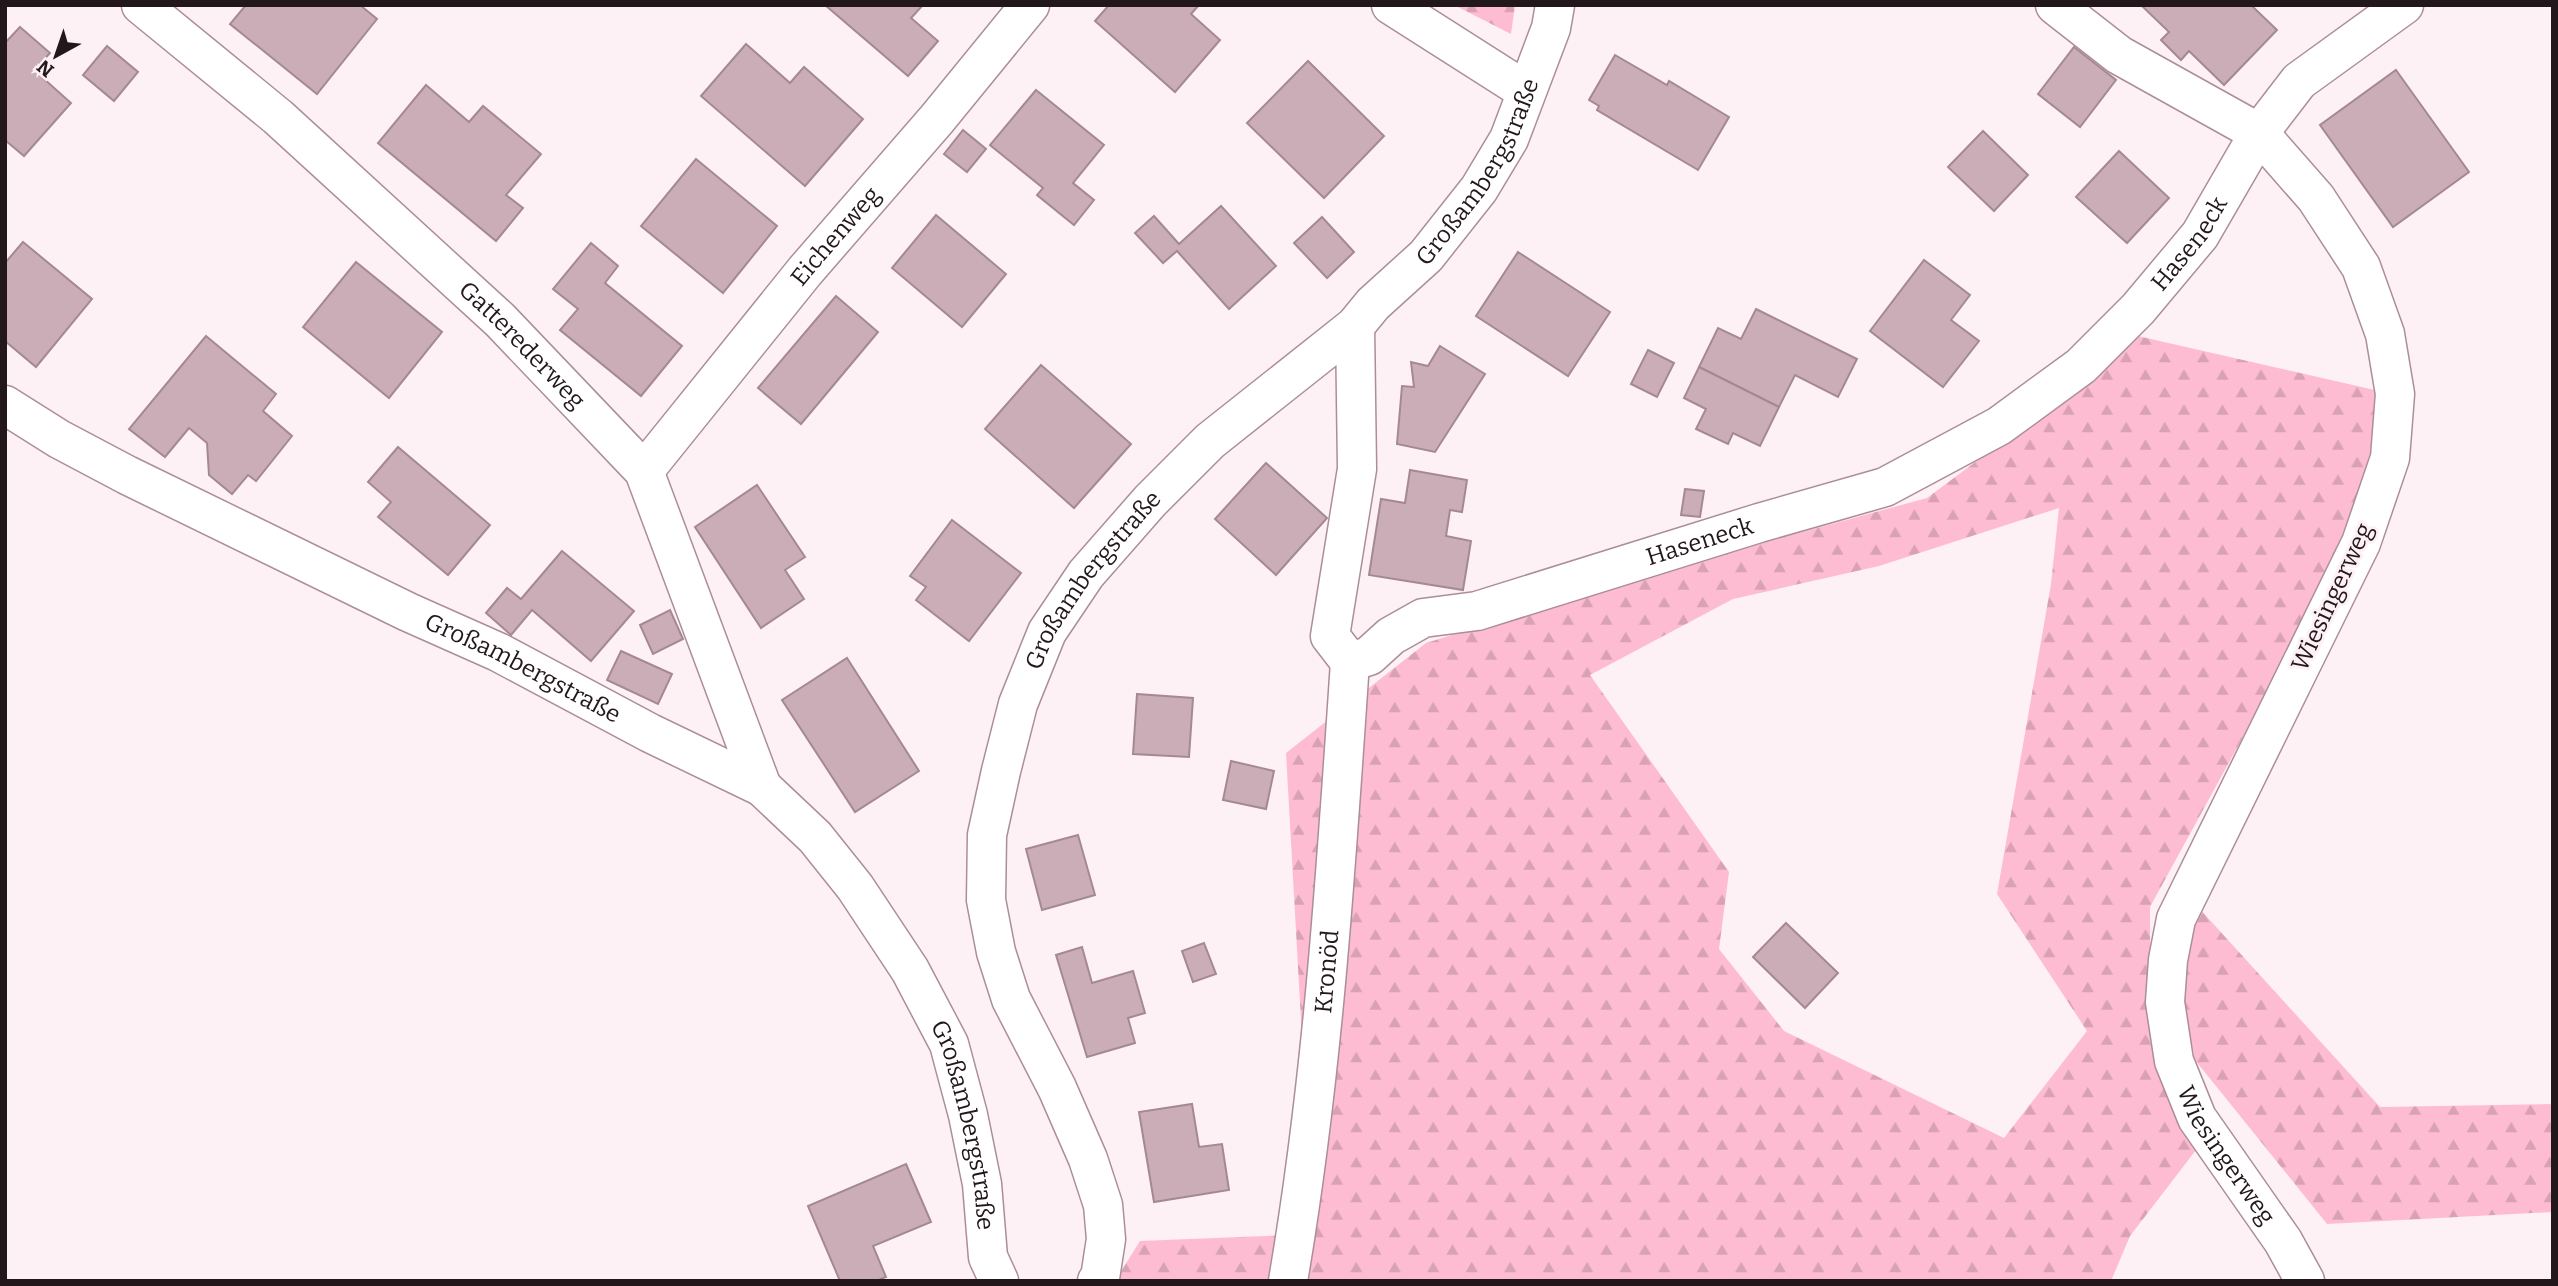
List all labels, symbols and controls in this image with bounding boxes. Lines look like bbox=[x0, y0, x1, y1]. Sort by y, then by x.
north arrow bbox=[21, 21, 91, 91]
text: N bbox=[32, 55, 58, 82]
street label: Großambergstraße bbox=[1410, 74, 1545, 271]
street label: Eichenweg bbox=[785, 181, 886, 291]
street label: Haseneck bbox=[2145, 191, 2233, 296]
street label: Gatterederweg bbox=[453, 276, 591, 414]
street label: Großambergstraße bbox=[1019, 485, 1166, 674]
street label: Haseneck bbox=[1643, 512, 1757, 571]
street label: Wiesingerweg bbox=[2286, 519, 2378, 675]
street label: Großambergstraße bbox=[421, 607, 625, 729]
street label: Kronöd bbox=[1309, 929, 1345, 1015]
street label: Großambergstraße bbox=[925, 1015, 1000, 1231]
street label: Wiesingerweg bbox=[2172, 1082, 2281, 1230]

